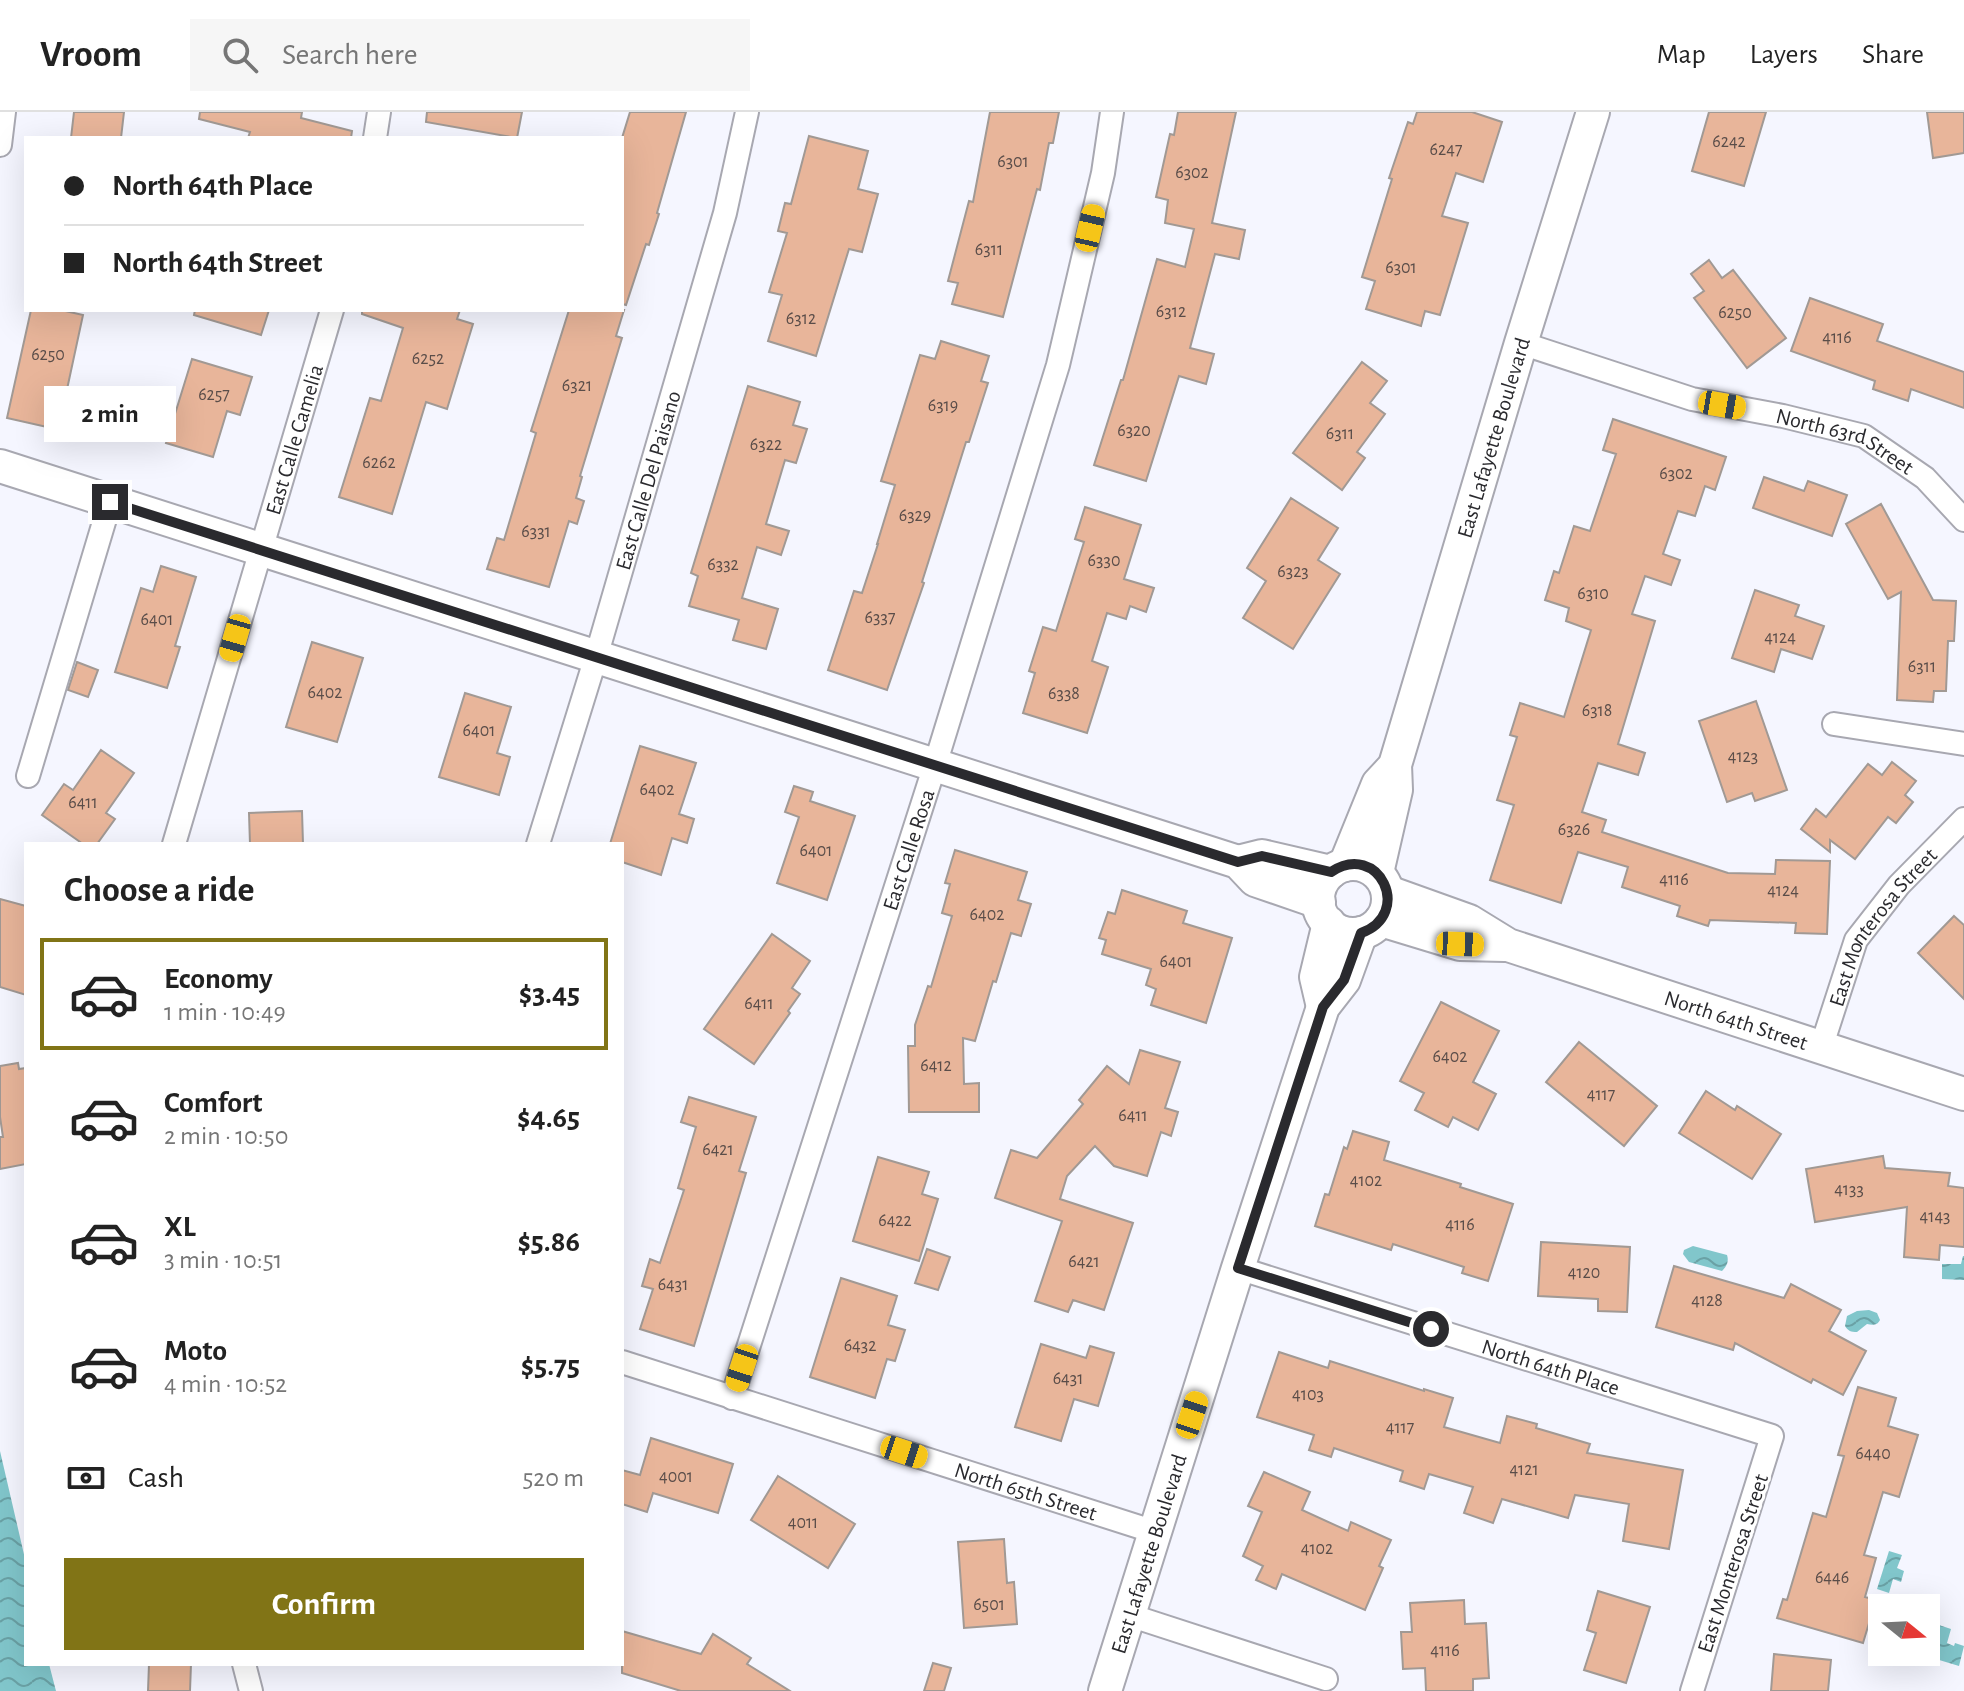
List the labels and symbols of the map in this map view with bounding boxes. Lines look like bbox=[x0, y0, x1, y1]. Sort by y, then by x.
house number: 6242 bbox=[1712, 133, 1746, 151]
house number: 6247 bbox=[1430, 141, 1462, 159]
house number: 6301 bbox=[997, 153, 1029, 171]
house number: 6302 bbox=[1175, 164, 1209, 182]
car bbox=[1073, 202, 1107, 254]
house number: 6311 bbox=[975, 241, 1003, 259]
house number: 6301 bbox=[1385, 259, 1417, 277]
house number: 6312 bbox=[1156, 303, 1186, 321]
house number: 6250 bbox=[1718, 304, 1752, 322]
house number: 6312 bbox=[786, 310, 816, 328]
house number: 4116 bbox=[1822, 329, 1852, 347]
street label: East Lafayette Boulevard bbox=[1453, 335, 1534, 541]
house number: 6250 bbox=[31, 346, 65, 364]
house number: 6252 bbox=[412, 350, 444, 368]
street label: East Calle Camelia bbox=[262, 362, 327, 517]
house number: 6321 bbox=[562, 377, 592, 395]
callout: 2 min bbox=[44, 386, 176, 442]
house number: 6257 bbox=[198, 386, 230, 404]
street label: East Calle Del Paisano bbox=[612, 388, 685, 573]
car bbox=[1696, 389, 1748, 421]
house number: 6319 bbox=[928, 397, 958, 415]
street label: North 63rd Street bbox=[1774, 405, 1917, 479]
house number: 6320 bbox=[1117, 422, 1151, 440]
house number: 6311 bbox=[1326, 425, 1354, 443]
house number: 6322 bbox=[750, 436, 782, 454]
house number: 6262 bbox=[362, 454, 396, 472]
house number: 6302 bbox=[1659, 465, 1693, 483]
route end bbox=[92, 484, 128, 520]
house number: 6329 bbox=[899, 507, 931, 525]
house number: 6331 bbox=[521, 523, 551, 541]
house number: 6330 bbox=[1088, 552, 1120, 570]
house number: 6332 bbox=[707, 556, 739, 574]
house number: 6323 bbox=[1277, 563, 1309, 581]
house number: 6310 bbox=[1577, 585, 1609, 603]
house number: 6337 bbox=[865, 609, 895, 627]
house number: 6401 bbox=[141, 611, 173, 629]
car bbox=[217, 612, 253, 664]
house number: 4124 bbox=[1764, 629, 1796, 647]
house number: 6311 bbox=[1908, 658, 1936, 676]
house number: 6402 bbox=[308, 684, 342, 702]
house number: 6338 bbox=[1048, 685, 1080, 703]
house number: 6318 bbox=[1582, 702, 1612, 720]
house number: 6401 bbox=[463, 722, 495, 740]
house number: 4123 bbox=[1728, 748, 1758, 766]
house number: 6402 bbox=[640, 781, 674, 799]
street label: East Calle Rosa bbox=[879, 786, 939, 913]
house number: 6411 bbox=[68, 794, 98, 812]
house number: 6326 bbox=[1558, 821, 1590, 839]
house number: 6401 bbox=[800, 842, 832, 860]
street label: East Monterosa Street bbox=[1825, 844, 1941, 1009]
house number: 4116 bbox=[1659, 871, 1689, 889]
house number: 4124 bbox=[1767, 882, 1799, 900]
house number: 6402 bbox=[970, 906, 1004, 924]
car bbox=[1436, 931, 1484, 957]
house number: 6401 bbox=[1160, 953, 1192, 971]
street label: North 64th Street bbox=[1662, 987, 1810, 1054]
house number: 6411 bbox=[744, 995, 774, 1013]
house number: 6402 bbox=[1433, 1048, 1467, 1066]
house number: 6412 bbox=[920, 1057, 952, 1075]
house number: 4117 bbox=[1587, 1086, 1615, 1104]
house number: 6411 bbox=[1118, 1107, 1148, 1125]
house number: 6421 bbox=[702, 1141, 734, 1159]
house number: 4102 bbox=[1350, 1172, 1382, 1190]
house number: 4133 bbox=[1834, 1181, 1864, 1199]
house number: 4143 bbox=[1920, 1208, 1950, 1226]
house number: 6422 bbox=[878, 1212, 912, 1230]
house number: 4116 bbox=[1445, 1216, 1475, 1234]
house number: 6421 bbox=[1068, 1253, 1100, 1271]
house number: 4120 bbox=[1568, 1264, 1600, 1282]
house number: 6431 bbox=[658, 1276, 688, 1294]
house number: 4128 bbox=[1691, 1292, 1723, 1310]
route start bbox=[1413, 1311, 1449, 1347]
street label: North 64th Place bbox=[1479, 1335, 1622, 1399]
house number: 6432 bbox=[844, 1337, 876, 1355]
car bbox=[723, 1341, 761, 1395]
house number: 6431 bbox=[1053, 1370, 1083, 1388]
house number: 4103 bbox=[1292, 1386, 1324, 1404]
car bbox=[1173, 1388, 1211, 1442]
house number: 4117 bbox=[1386, 1419, 1414, 1437]
car bbox=[877, 1433, 931, 1471]
house number: 6440 bbox=[1855, 1445, 1891, 1463]
street label: East Lafayette Boulevard bbox=[1107, 1451, 1191, 1656]
street label: North 65th Street bbox=[952, 1459, 1099, 1525]
house number: 4121 bbox=[1509, 1461, 1539, 1479]
house number: 4001 bbox=[659, 1468, 693, 1486]
street label: East Monterosa Street bbox=[1694, 1471, 1772, 1655]
house number: 4011 bbox=[788, 1514, 818, 1532]
house number: 4102 bbox=[1301, 1540, 1333, 1558]
house number: 6446 bbox=[1815, 1569, 1849, 1587]
north arrow bbox=[1868, 1594, 1940, 1666]
house number: 6501 bbox=[973, 1596, 1005, 1614]
house number: 4116 bbox=[1430, 1642, 1460, 1660]

